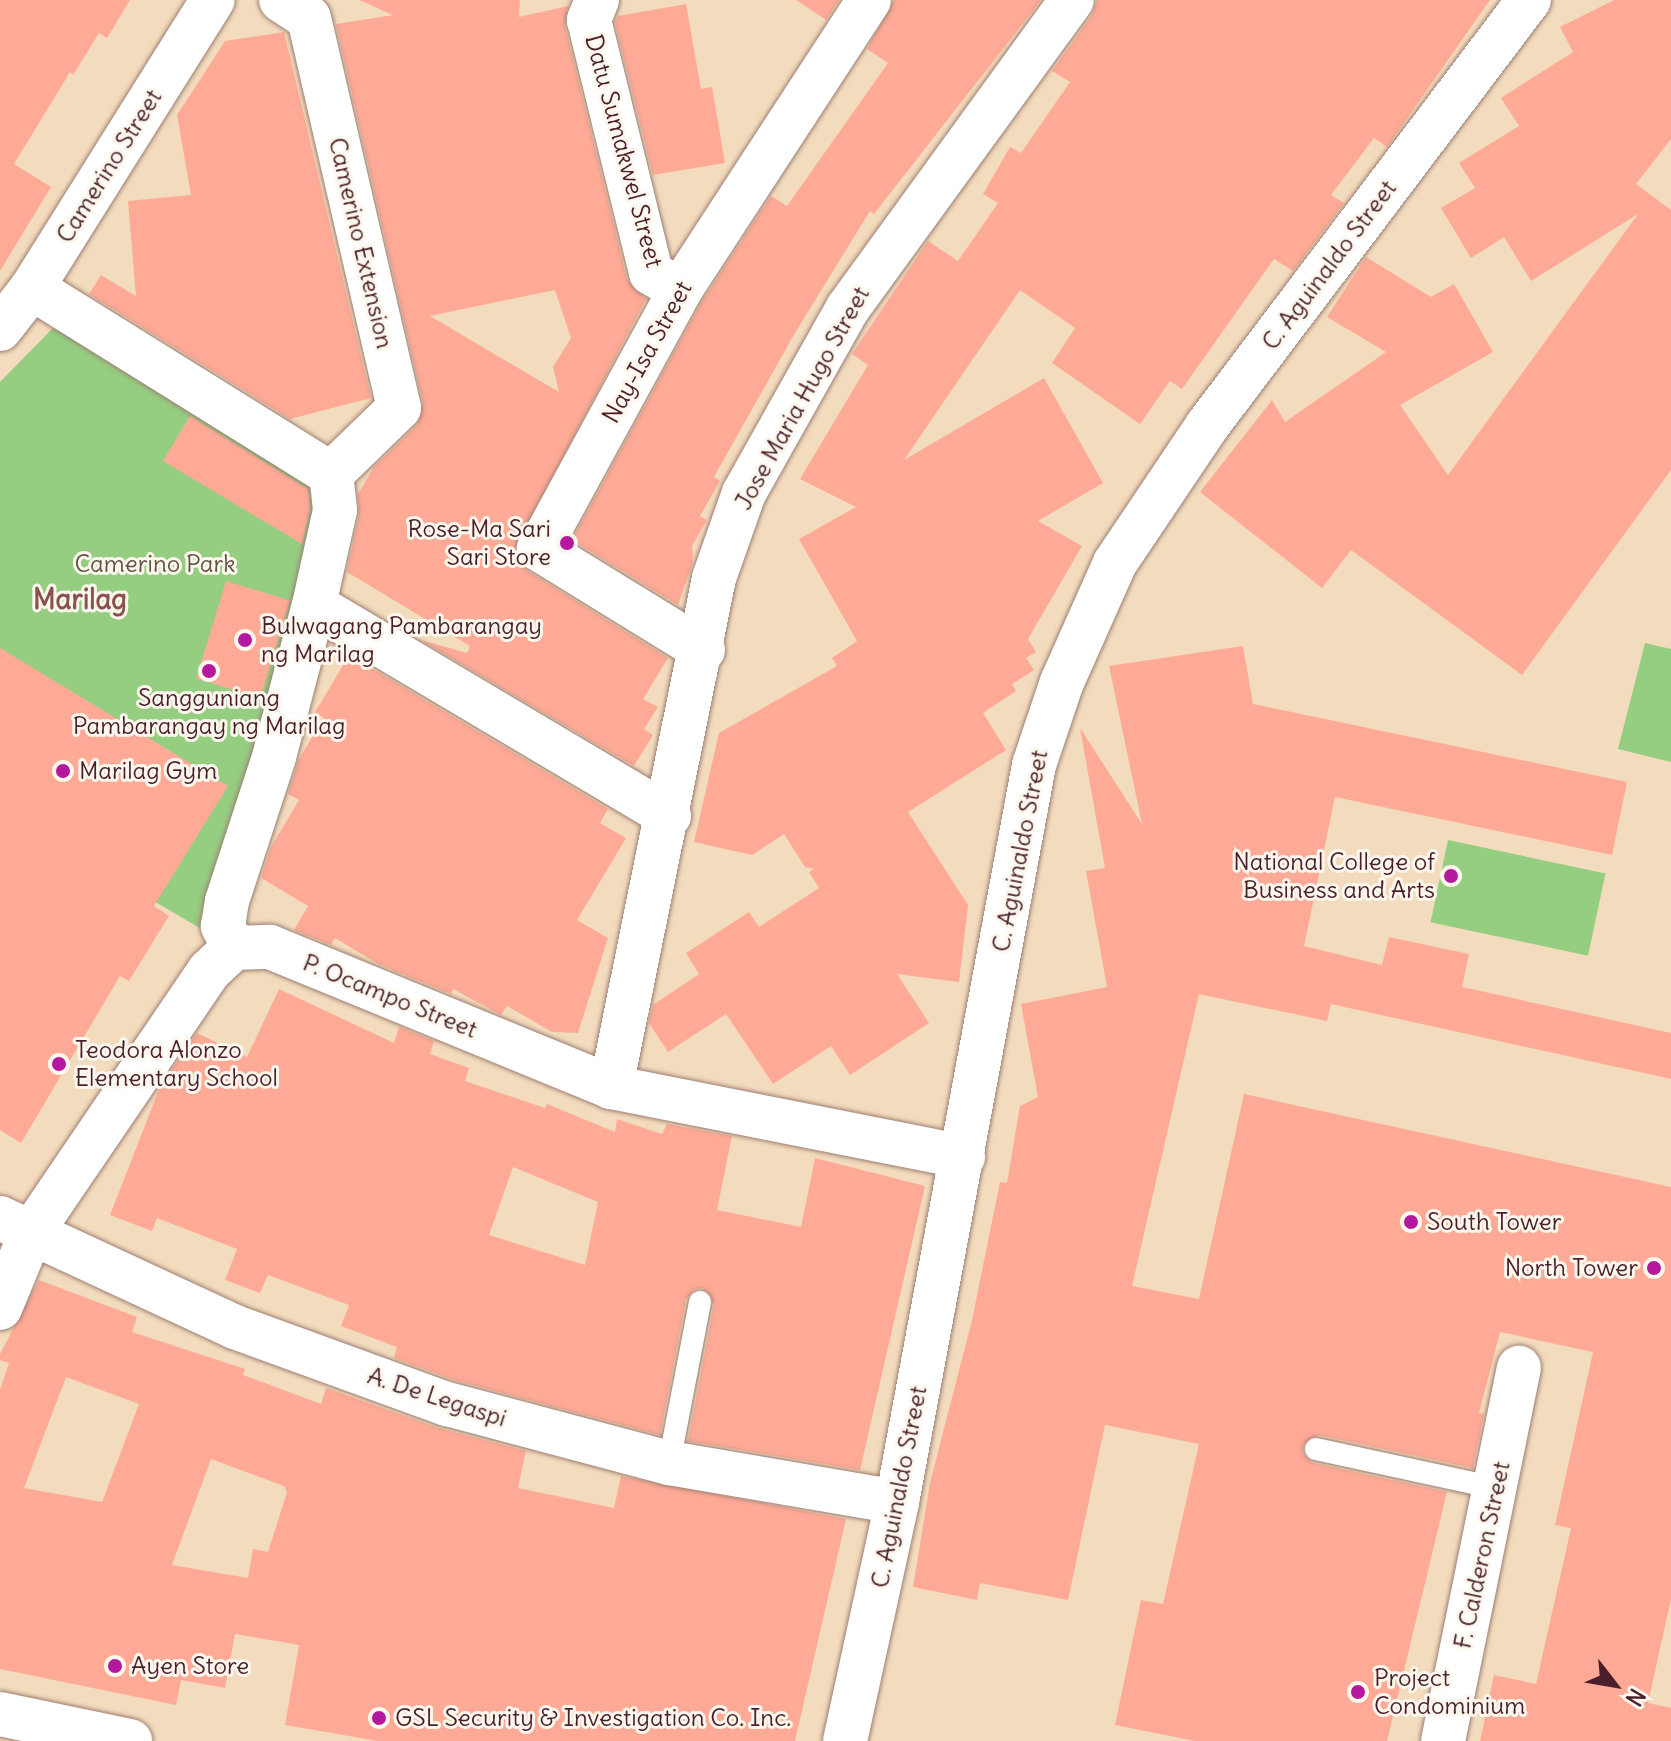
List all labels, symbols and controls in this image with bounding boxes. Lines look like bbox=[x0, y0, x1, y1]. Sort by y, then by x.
street label: Datu Sumakwel Street bbox=[579, 31, 669, 271]
street label: Camerino Street bbox=[50, 84, 168, 248]
street label: Camerino Extension bbox=[323, 135, 399, 351]
street label: C. Aguinaldo Street bbox=[1256, 174, 1402, 356]
street label: Nay-Isa Street bbox=[596, 276, 698, 428]
street label: Jose Maria Hugo Street bbox=[729, 281, 875, 515]
place label: Rose-Ma Sari Sari Store bbox=[407, 515, 551, 571]
marker: Rose-Ma Sari Sari Store bbox=[558, 534, 576, 552]
park label: Camerino Park bbox=[74, 550, 236, 578]
district label: Marilag bbox=[33, 582, 127, 616]
place label: Bulwagang Pambarangay ng Marilag bbox=[261, 612, 542, 668]
marker: Bulwagang Pambarangay ng Marilag bbox=[236, 631, 254, 649]
marker: Sangguniang Pambarangay ng Marilag bbox=[200, 662, 218, 680]
place label: Sangguniang Pambarangay ng Marilag bbox=[73, 684, 345, 740]
street label: C. Aguinaldo Street bbox=[986, 748, 1054, 954]
place label: Marilag Gym bbox=[79, 757, 217, 785]
marker: Marilag Gym bbox=[54, 762, 72, 780]
place label: National College of Business and Arts bbox=[1233, 848, 1435, 904]
marker: National College of Business and Arts bbox=[1442, 867, 1460, 885]
street label: P. Ocampo Street bbox=[299, 948, 481, 1044]
place label: Teodora Alonzo Elementary School bbox=[75, 1036, 278, 1092]
marker: Teodora Alonzo Elementary School bbox=[50, 1055, 68, 1073]
place label: South Tower bbox=[1427, 1208, 1562, 1236]
marker: South Tower bbox=[1402, 1213, 1420, 1231]
place label: North Tower bbox=[1505, 1254, 1638, 1282]
marker: North Tower bbox=[1645, 1259, 1663, 1277]
street label: A. De Legaspi bbox=[364, 1361, 510, 1433]
street label: C. Aguinaldo Street bbox=[865, 1384, 933, 1590]
street label: F. Calderon Street bbox=[1448, 1459, 1516, 1651]
north arrow bbox=[1575, 1645, 1655, 1725]
place label: Ayen Store bbox=[131, 1652, 249, 1680]
marker: Ayen Store bbox=[106, 1657, 124, 1675]
place label: Project Condominium bbox=[1374, 1664, 1525, 1720]
marker: Project Condominium bbox=[1349, 1683, 1367, 1701]
text: N bbox=[1620, 1684, 1651, 1711]
place label: GSL Security & Investigation Co. Inc. bbox=[395, 1704, 791, 1732]
marker: GSL Security & Investigation Co. Inc. bbox=[370, 1709, 388, 1727]

